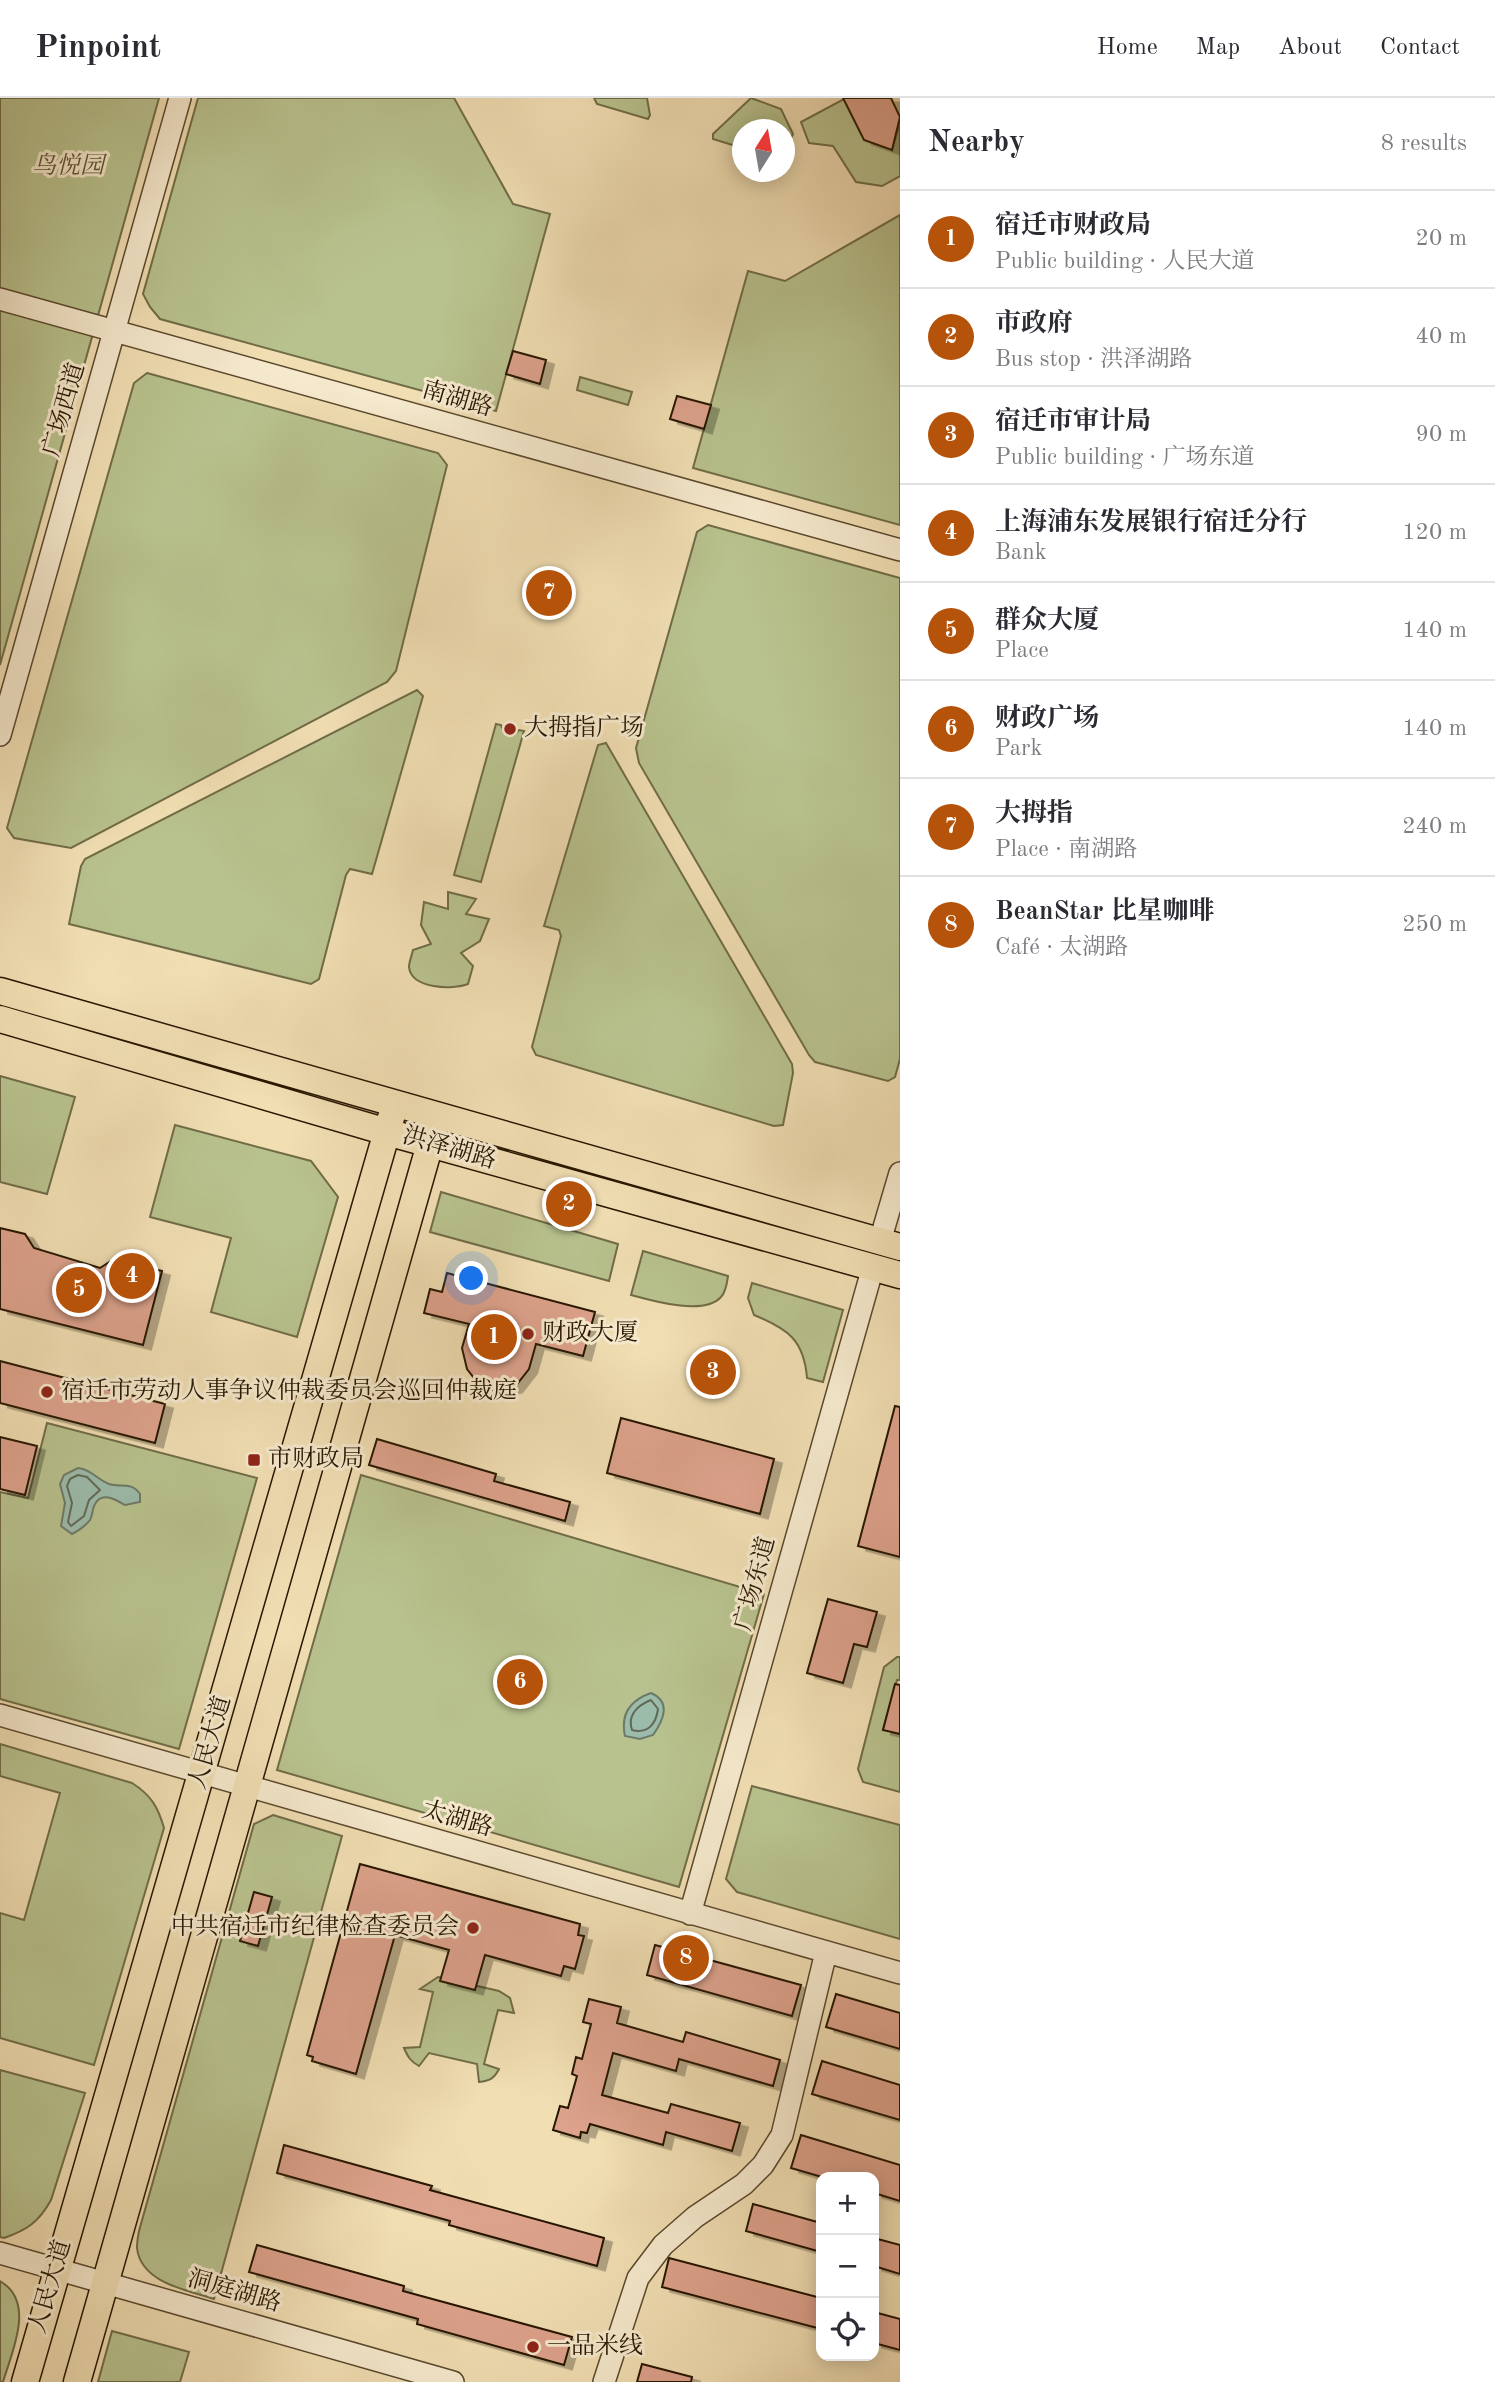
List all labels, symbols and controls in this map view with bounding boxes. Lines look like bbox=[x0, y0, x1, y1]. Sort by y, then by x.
text: Pinpoint bbox=[35, 32, 161, 65]
text: Home bbox=[1097, 36, 1158, 60]
text: Map bbox=[1196, 36, 1240, 60]
text: About bbox=[1278, 36, 1342, 60]
text: Contact bbox=[1380, 36, 1460, 60]
north arrow bbox=[732, 119, 795, 182]
text: Nearby bbox=[928, 128, 1025, 158]
text: 8 results bbox=[1381, 132, 1467, 155]
park label: 鸟悦园 bbox=[32, 152, 108, 179]
text: 宿迁市财政局 bbox=[995, 213, 1151, 239]
text: 1 bbox=[944, 227, 958, 250]
text: 20 m bbox=[1416, 227, 1467, 250]
text: Public building · 人民大道 bbox=[995, 250, 1254, 273]
text: 市政府 bbox=[995, 311, 1073, 337]
text: 2 bbox=[944, 325, 958, 348]
text: 40 m bbox=[1416, 325, 1467, 348]
text: Bus stop · 洪泽湖路 bbox=[995, 348, 1192, 371]
street label: 广场西道 bbox=[37, 360, 90, 459]
street label: 南湖路 bbox=[419, 376, 496, 421]
text: 宿迁市审计局 bbox=[995, 409, 1151, 435]
text: 3 bbox=[944, 423, 958, 446]
text: 90 m bbox=[1416, 423, 1467, 446]
text: Public building · 广场东道 bbox=[995, 446, 1254, 469]
text: 上海浦东发展银行宿迁分行 bbox=[995, 510, 1307, 536]
text: 4 bbox=[944, 521, 958, 544]
text: 120 m bbox=[1402, 521, 1467, 544]
text: Bank bbox=[995, 541, 1047, 564]
pin: 7 bbox=[526, 567, 572, 619]
text: 群众大厦 bbox=[995, 608, 1099, 634]
text: 5 bbox=[944, 619, 958, 642]
text: 140 m bbox=[1402, 619, 1467, 642]
text: Place bbox=[995, 639, 1049, 662]
text: 财政广场 bbox=[995, 706, 1099, 732]
place label: 大拇指广场 bbox=[524, 714, 644, 741]
text: 6 bbox=[944, 717, 958, 740]
text: 140 m bbox=[1402, 717, 1467, 740]
marker: 大拇指广场 bbox=[502, 721, 518, 737]
text: Park bbox=[995, 737, 1042, 760]
text: 大拇指 bbox=[995, 801, 1073, 827]
text: 7 bbox=[944, 815, 958, 838]
text: 240 m bbox=[1402, 815, 1467, 838]
text: Place · 南湖路 bbox=[995, 838, 1137, 861]
text: BeanStar 比星咖啡 bbox=[995, 899, 1215, 925]
text: 8 bbox=[944, 913, 958, 936]
text: 250 m bbox=[1402, 913, 1467, 936]
text: Café · 太湖路 bbox=[995, 936, 1128, 959]
street label: 洪泽湖路 bbox=[400, 1121, 499, 1174]
pin: 2 bbox=[546, 1178, 592, 1230]
pin: 4 bbox=[109, 1250, 155, 1302]
your location bbox=[454, 1261, 488, 1295]
pin: 5 bbox=[56, 1264, 102, 1316]
pin: 1 bbox=[471, 1311, 517, 1363]
place label: 财政大厦 bbox=[542, 1319, 638, 1346]
marker: 财政大厦 bbox=[520, 1326, 536, 1342]
pin: 3 bbox=[690, 1346, 736, 1398]
place label: 宿迁市劳动人事争议仲裁委员会巡回仲裁庭 bbox=[61, 1377, 517, 1404]
marker: 宿迁市劳动人事争议仲裁委员会巡回仲裁庭 bbox=[39, 1384, 55, 1400]
place label: 市财政局 bbox=[268, 1445, 364, 1472]
marker: 市财政局 bbox=[246, 1452, 262, 1468]
street label: 广场东道 bbox=[729, 1534, 780, 1633]
pin: 6 bbox=[497, 1656, 543, 1708]
street label: 人民大道 bbox=[183, 1693, 236, 1792]
street label: 太湖路 bbox=[419, 1796, 496, 1841]
place label: 中共宿迁市纪律检查委员会 bbox=[171, 1913, 459, 1940]
marker: 中共宿迁市纪律检查委员会 bbox=[465, 1920, 481, 1936]
pin: 8 bbox=[663, 1932, 709, 1984]
map controls bbox=[816, 2172, 879, 2361]
button: + bbox=[816, 2172, 879, 2235]
button: − bbox=[816, 2235, 879, 2298]
street label: 人民大道 bbox=[23, 2237, 76, 2336]
street label: 洞庭湖路 bbox=[185, 2264, 284, 2317]
button: locate bbox=[816, 2298, 879, 2361]
place label: 一品米线 bbox=[547, 2332, 643, 2359]
marker: 一品米线 bbox=[525, 2339, 541, 2355]

